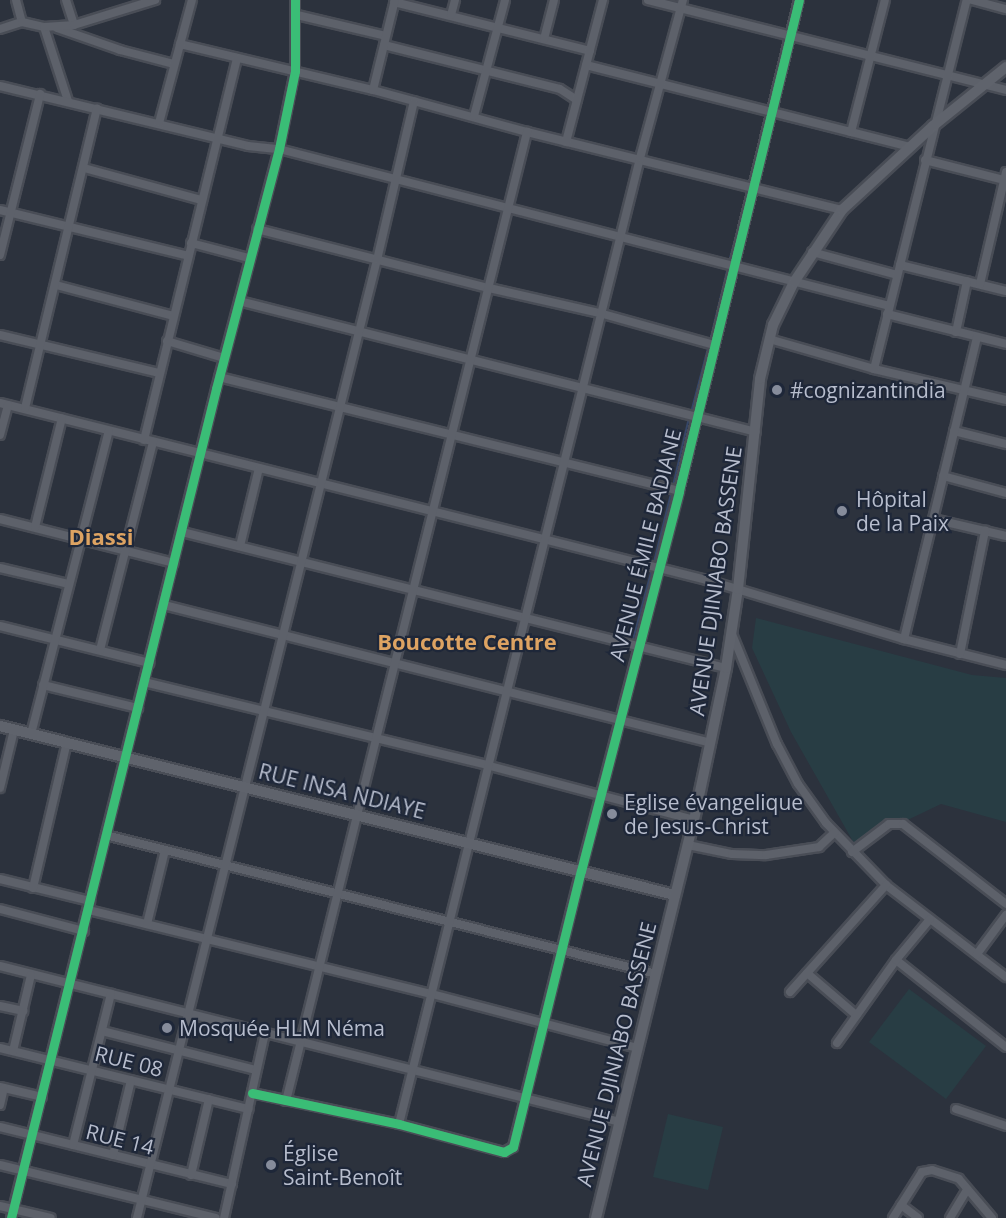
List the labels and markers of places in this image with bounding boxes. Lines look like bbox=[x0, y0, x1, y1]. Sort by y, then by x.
place label: #cognizantindia bbox=[790, 377, 946, 403]
marker: #cognizantindia bbox=[768, 381, 786, 399]
place label: Hôpital de la Paix bbox=[856, 486, 949, 536]
marker: Hôpital de la Paix bbox=[833, 502, 851, 520]
place label: Eglise évangelique de Jesus-Christ bbox=[624, 789, 803, 839]
marker: Eglise évangelique de Jesus-Christ bbox=[605, 807, 619, 821]
place label: Mosquée HLM Néma bbox=[179, 1015, 385, 1041]
marker: Mosquée HLM Néma bbox=[160, 1021, 174, 1035]
place label: Église Saint-Benoît bbox=[283, 1140, 402, 1190]
marker: Église Saint-Benoît bbox=[264, 1158, 278, 1172]

